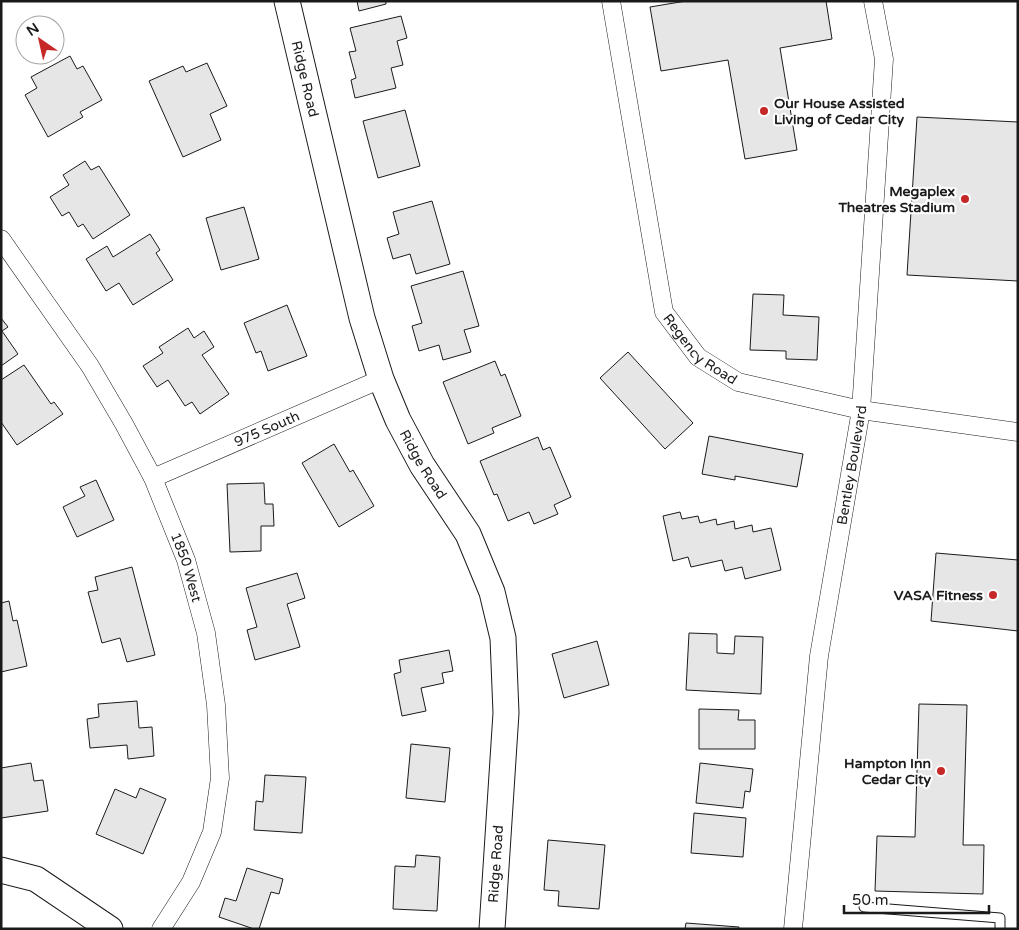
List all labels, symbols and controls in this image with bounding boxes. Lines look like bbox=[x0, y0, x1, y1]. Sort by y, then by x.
north arrow bbox=[15, 15, 65, 65]
text: N bbox=[24, 19, 42, 40]
street label: Ridge Road bbox=[288, 39, 323, 119]
place label: Our House Assisted Living of Cedar City bbox=[774, 95, 905, 128]
marker: Our House Assisted Living of Cedar City bbox=[758, 105, 770, 117]
place label: Megaplex Theatres Stadium bbox=[837, 183, 955, 216]
marker: Megaplex Theatres Stadium bbox=[959, 193, 971, 205]
street label: Regency Road bbox=[660, 310, 740, 388]
street label: Bentley Boulevard bbox=[833, 405, 870, 526]
street label: 975 South bbox=[231, 407, 302, 450]
street label: Ridge Road bbox=[396, 427, 451, 502]
street label: 1850 West bbox=[167, 530, 206, 604]
place label: VASA Fitness bbox=[894, 587, 983, 604]
marker: VASA Fitness bbox=[987, 589, 999, 601]
place label: Hampton Inn Cedar City bbox=[844, 755, 931, 788]
marker: Hampton Inn Cedar City bbox=[935, 765, 947, 777]
street label: Ridge Road bbox=[485, 825, 507, 903]
scale bar bbox=[844, 882, 989, 914]
text: 50 m bbox=[852, 891, 889, 909]

